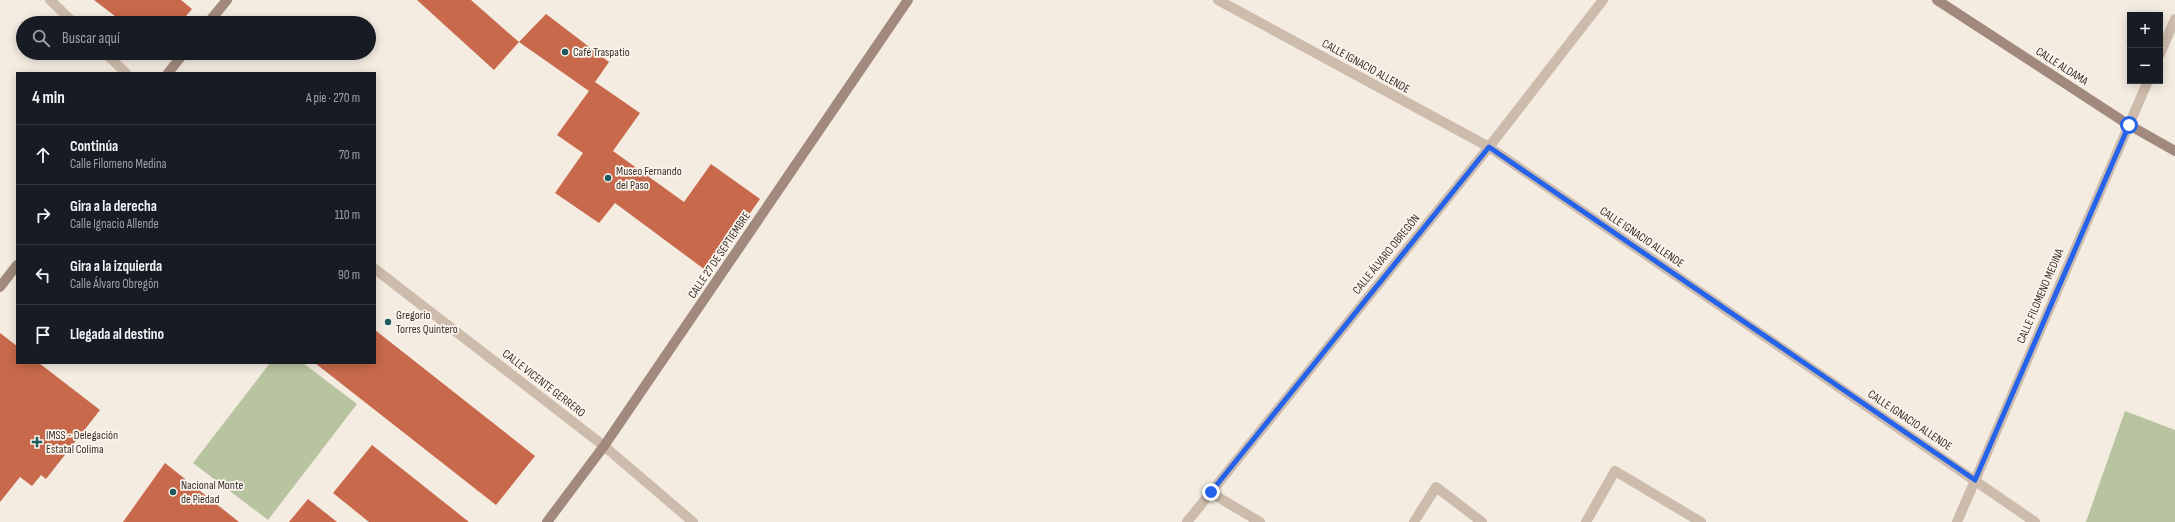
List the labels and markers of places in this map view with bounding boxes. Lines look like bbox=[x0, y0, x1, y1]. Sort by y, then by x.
place label: Café Traspatio bbox=[573, 45, 630, 60]
marker: Café Traspatio bbox=[560, 47, 570, 57]
place label: Museo Fernando del Paso bbox=[616, 164, 682, 193]
marker: Museo Fernando del Paso bbox=[603, 173, 613, 183]
place label: Gregorio Torres Quintero bbox=[396, 308, 458, 337]
marker: Gregorio Torres Quintero bbox=[383, 317, 393, 327]
place label: IMSS - Delegación Estatal Colima bbox=[46, 428, 118, 457]
marker: IMSS - Delegación Estatal Colima bbox=[31, 436, 43, 448]
place label: Nacional Monte de Piedad bbox=[181, 478, 244, 507]
marker: Nacional Monte de Piedad bbox=[168, 487, 178, 497]

